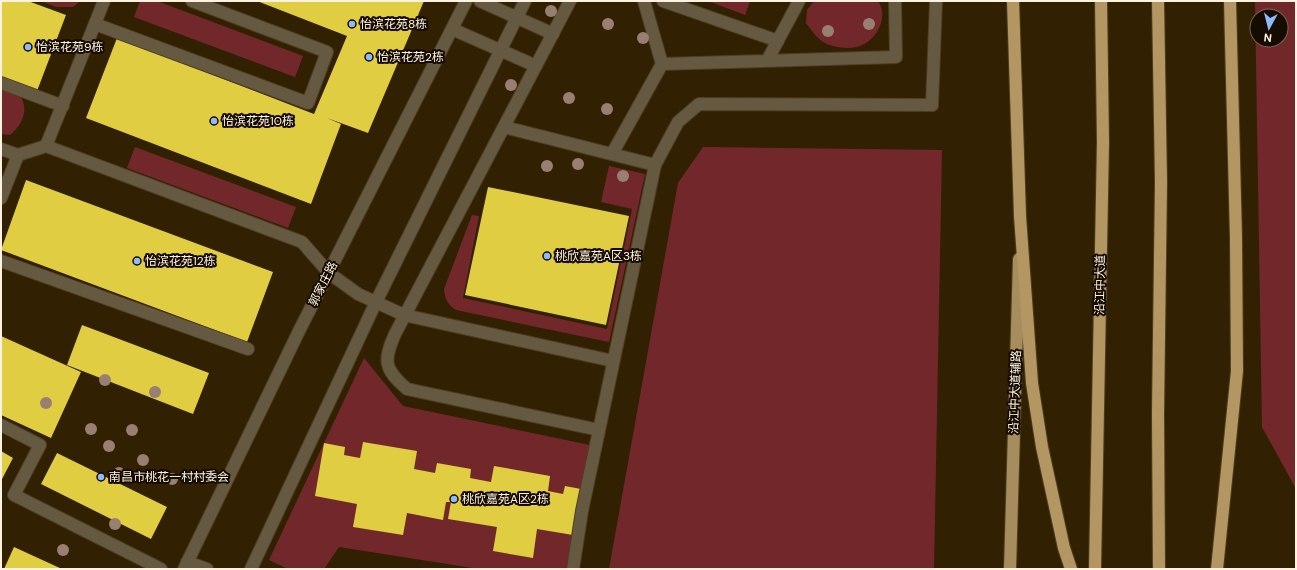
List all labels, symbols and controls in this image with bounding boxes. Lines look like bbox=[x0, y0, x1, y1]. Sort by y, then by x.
north arrow bbox=[1249, 8, 1289, 48]
place label: 怡滨花苑8栋 bbox=[360, 16, 427, 32]
marker: 怡滨花苑8栋 bbox=[347, 19, 357, 29]
text: N bbox=[1263, 30, 1273, 45]
place label: 怡滨花苑9栋 bbox=[36, 39, 104, 55]
marker: 怡滨花苑9栋 bbox=[23, 42, 33, 52]
place label: 怡滨花苑2栋 bbox=[377, 49, 444, 65]
marker: 怡滨花苑2栋 bbox=[364, 52, 374, 62]
place label: 怡滨花苑10栋 bbox=[222, 113, 294, 129]
marker: 怡滨花苑10栋 bbox=[209, 116, 219, 126]
place label: 桃欣嘉苑A区3栋 bbox=[555, 248, 642, 264]
marker: 桃欣嘉苑A区3栋 bbox=[542, 251, 552, 261]
place label: 怡滨花苑12栋 bbox=[145, 253, 216, 269]
street label: 沿江中大道 bbox=[1091, 255, 1109, 315]
marker: 怡滨花苑12栋 bbox=[132, 256, 142, 266]
street label: 郭家庄路 bbox=[305, 259, 341, 309]
street label: 沿江中大道辅路 bbox=[1006, 350, 1024, 434]
place label: 南昌市桃花一村村委会 bbox=[109, 469, 229, 485]
marker: 南昌市桃花一村村委会 bbox=[96, 472, 106, 482]
place label: 桃欣嘉苑A区2栋 bbox=[462, 491, 549, 507]
marker: 桃欣嘉苑A区2栋 bbox=[449, 494, 459, 504]

